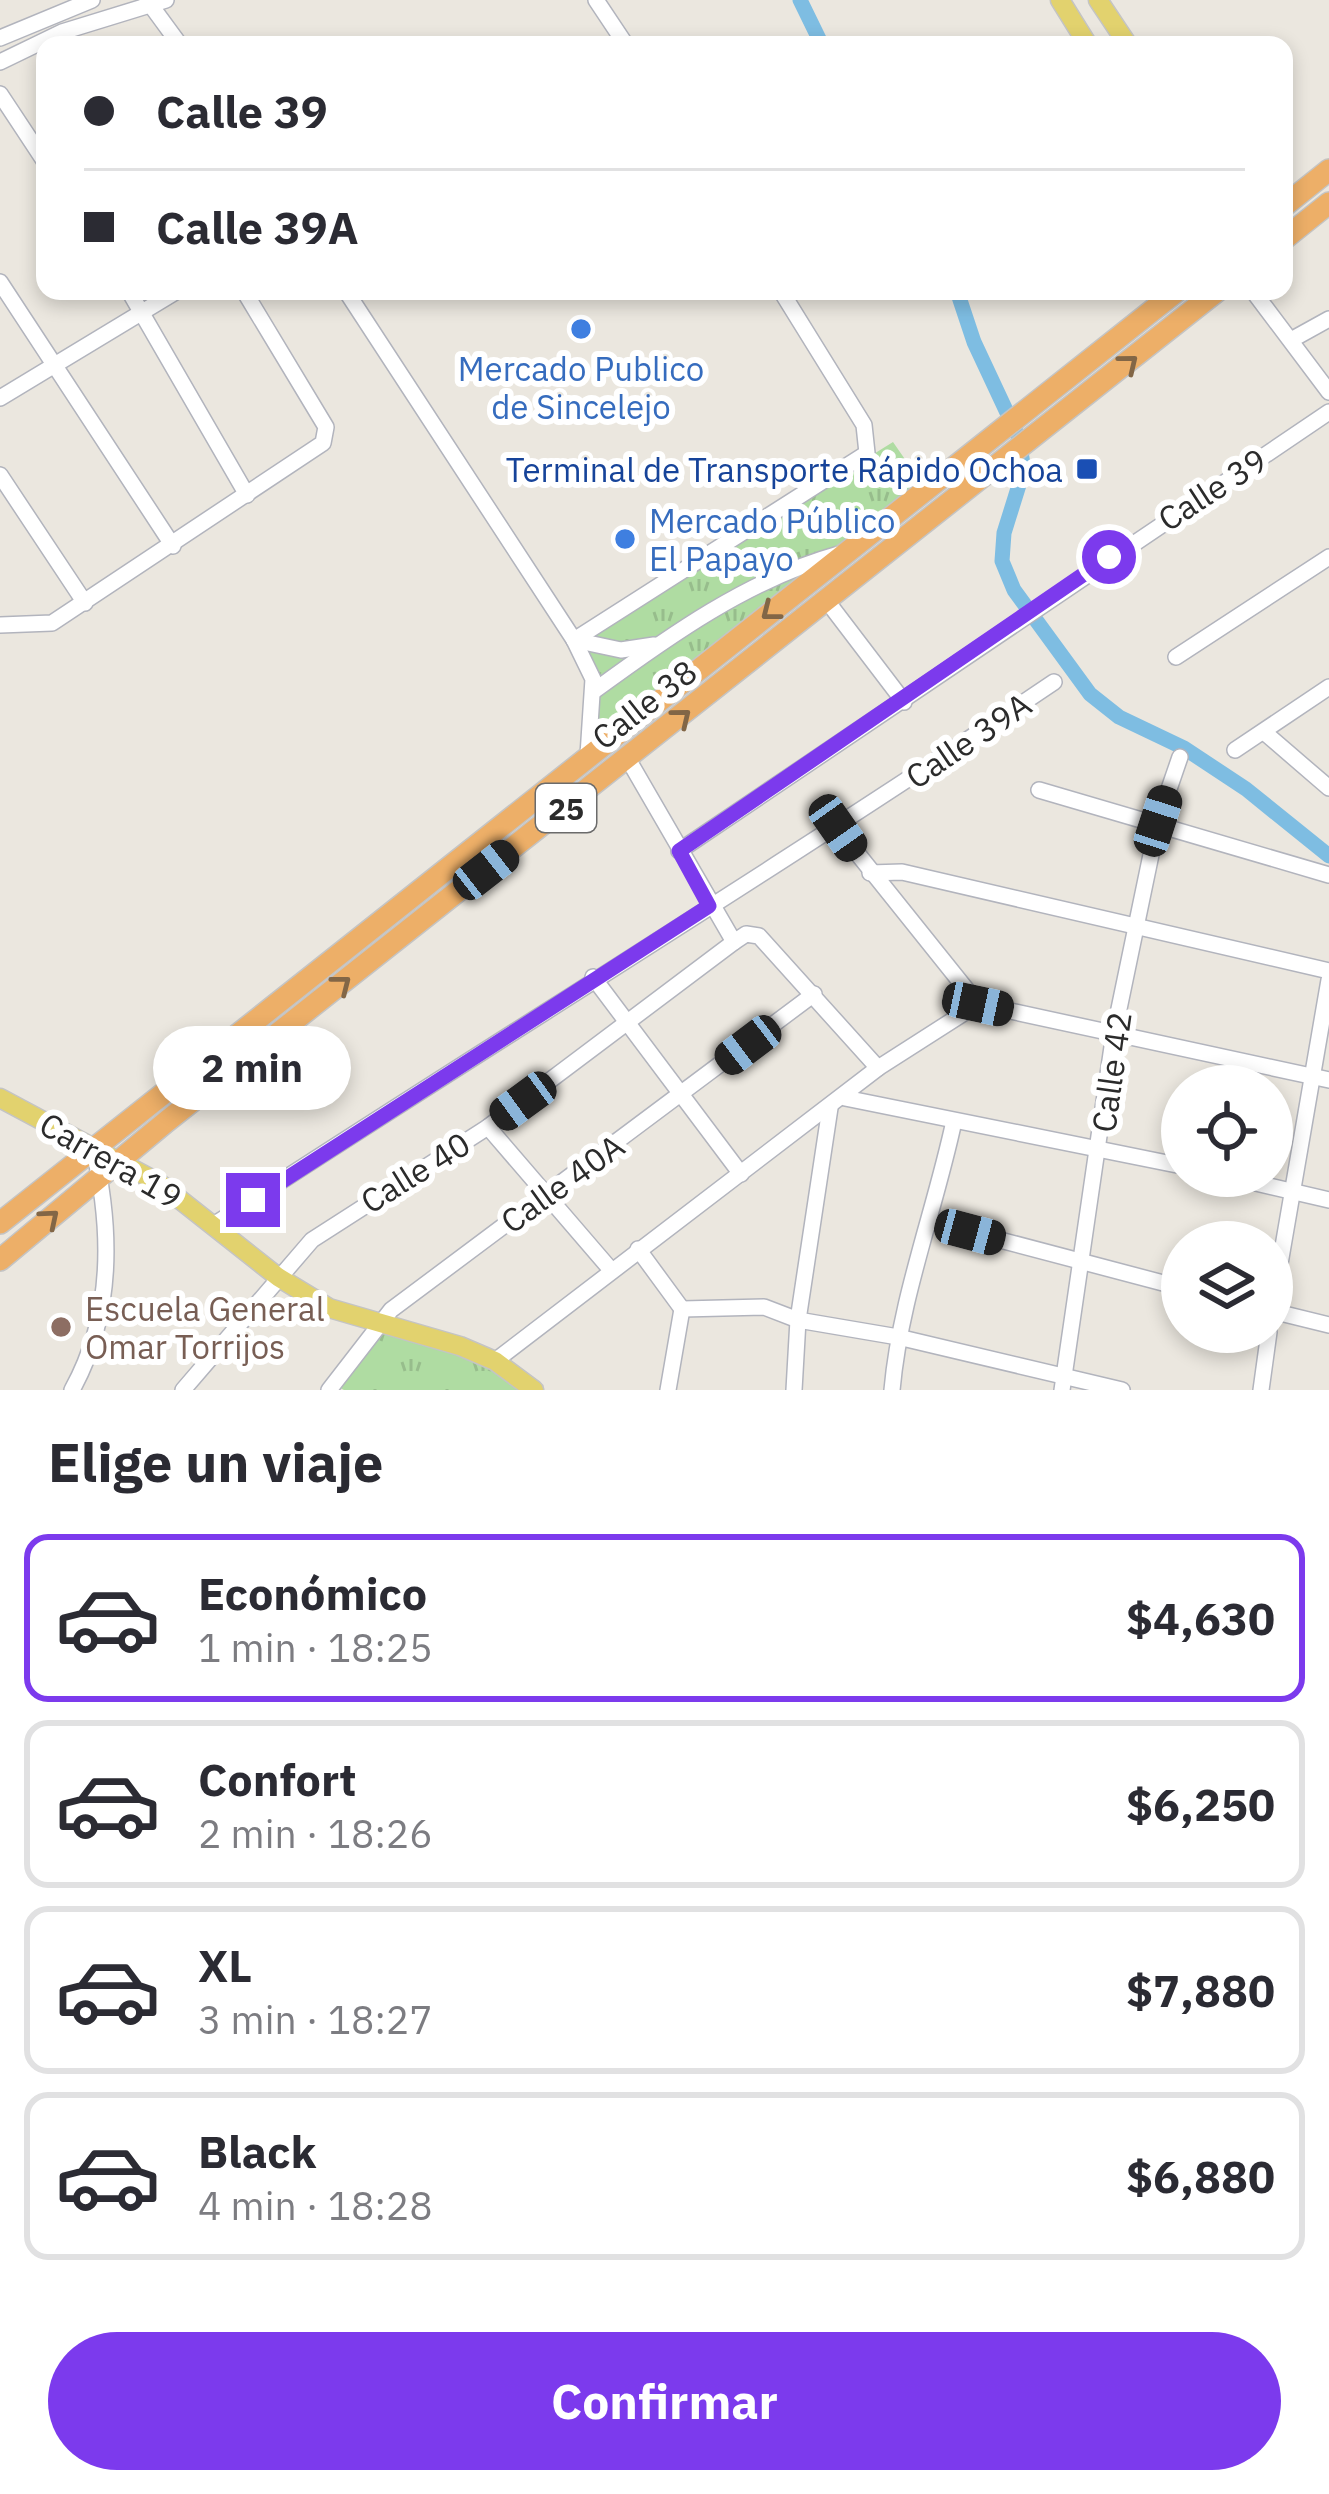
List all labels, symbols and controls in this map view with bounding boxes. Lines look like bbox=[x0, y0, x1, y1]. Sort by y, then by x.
text: Calle 39 bbox=[156, 82, 328, 140]
text: Calle 39A bbox=[156, 198, 359, 256]
marker: Mercado Publico de Sincelejo bbox=[568, 316, 594, 342]
place label: Mercado Publico de Sincelejo bbox=[458, 347, 704, 428]
one-way arrow bbox=[1115, 355, 1137, 377]
street label: Calle 39 bbox=[1149, 438, 1275, 540]
place label: Terminal de Transporte Rápido Ochoa bbox=[506, 448, 1063, 491]
marker: Terminal de Transporte Rápido Ochoa bbox=[1074, 456, 1100, 482]
place label: Mercado Público El Papayo bbox=[649, 499, 895, 580]
marker: Mercado Público El Papayo bbox=[612, 526, 638, 552]
route start bbox=[1082, 530, 1136, 584]
one-way arrow bbox=[761, 598, 783, 620]
street label: Calle 38 bbox=[583, 650, 705, 758]
street label: Calle 39A bbox=[897, 682, 1039, 798]
one-way arrow bbox=[668, 710, 690, 731]
car bbox=[1130, 781, 1186, 861]
road number: 25 bbox=[536, 784, 596, 832]
car bbox=[803, 788, 873, 868]
car bbox=[447, 834, 525, 906]
one-way arrow bbox=[328, 977, 350, 998]
car bbox=[939, 979, 1017, 1029]
car bbox=[708, 1009, 788, 1081]
street label: Calle 42 bbox=[1081, 1009, 1141, 1135]
callout: 2 min bbox=[154, 1026, 352, 1110]
text: 2 min bbox=[201, 1042, 303, 1093]
car bbox=[483, 1065, 563, 1137]
map controls bbox=[1161, 1065, 1293, 1353]
button: locate bbox=[1161, 1065, 1293, 1197]
street label: Carrera 19 bbox=[32, 1102, 190, 1218]
street label: Calle 40 bbox=[352, 1122, 478, 1222]
street label: Calle 40A bbox=[492, 1124, 632, 1242]
route end bbox=[226, 1173, 280, 1227]
car bbox=[931, 1205, 1009, 1259]
one-way arrow bbox=[36, 1210, 58, 1232]
button: layers bbox=[1161, 1221, 1293, 1353]
place label: Escuela General Omar Torrijos bbox=[85, 1287, 325, 1368]
marker: Escuela General Omar Torrijos bbox=[48, 1314, 74, 1340]
text: Elige un viaje bbox=[48, 1427, 383, 1497]
icon: car bbox=[54, 1564, 162, 1672]
text: Económico bbox=[198, 1564, 427, 1622]
text: $4,630 bbox=[1126, 1589, 1275, 1647]
text: 1 min · 18:25 bbox=[198, 1622, 433, 1673]
icon: car bbox=[54, 1750, 162, 1858]
text: Confort bbox=[198, 1750, 357, 1808]
text: $6,250 bbox=[1126, 1775, 1275, 1833]
text: 2 min · 18:26 bbox=[198, 1808, 433, 1859]
icon: car bbox=[54, 1936, 162, 2044]
text: XL bbox=[198, 1936, 252, 1994]
text: $7,880 bbox=[1126, 1961, 1275, 2019]
text: 3 min · 18:27 bbox=[198, 1994, 433, 2045]
icon: car bbox=[54, 2122, 162, 2230]
text: Black bbox=[198, 2122, 317, 2180]
text: $6,880 bbox=[1126, 2147, 1275, 2205]
text: 4 min · 18:28 bbox=[198, 2180, 433, 2231]
button: Confirmar bbox=[48, 2332, 1281, 2470]

